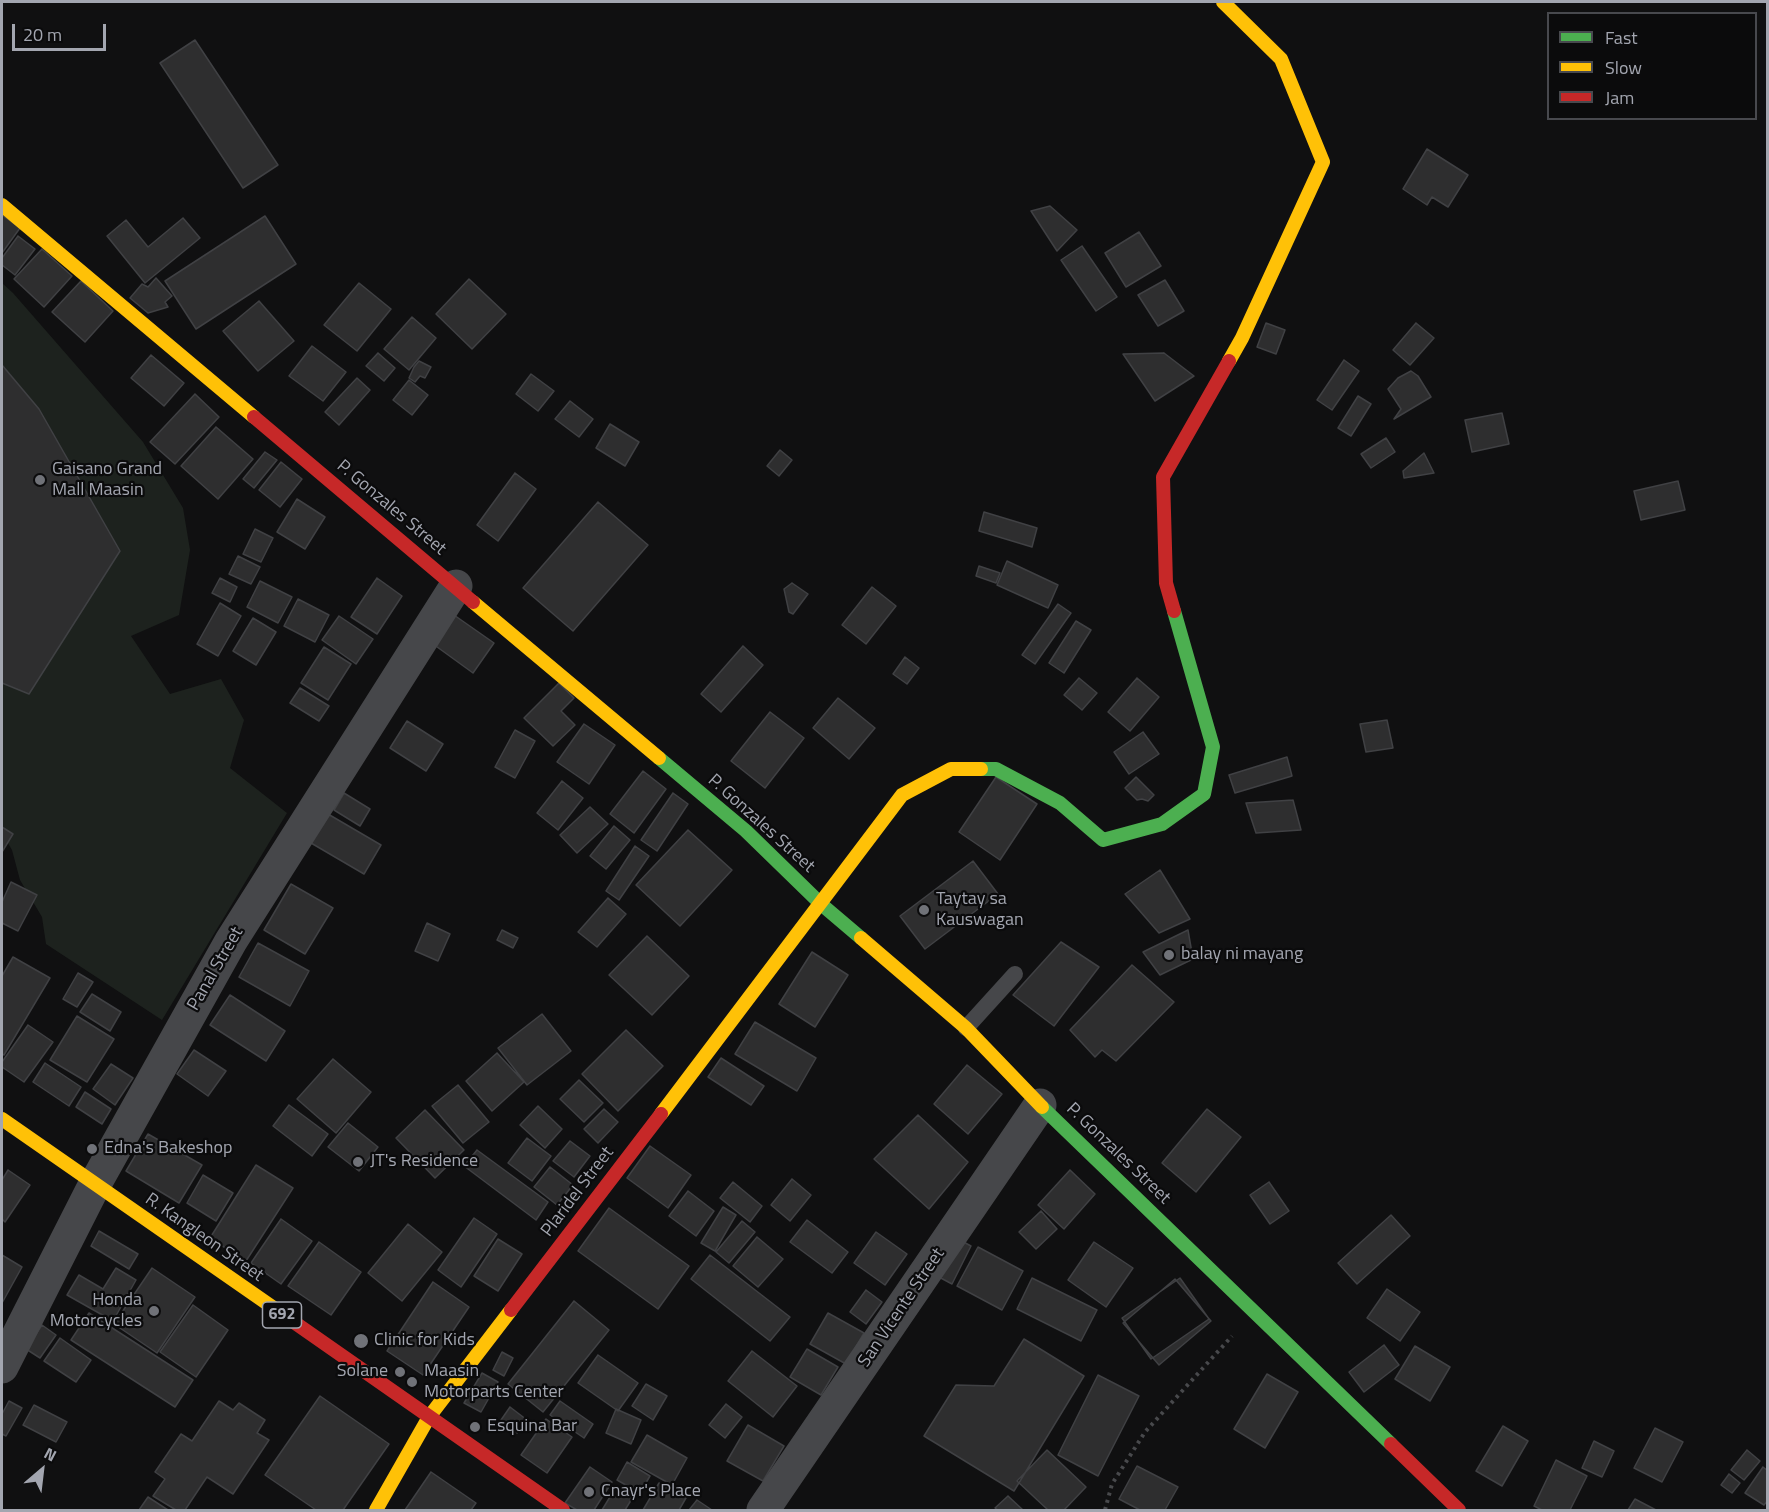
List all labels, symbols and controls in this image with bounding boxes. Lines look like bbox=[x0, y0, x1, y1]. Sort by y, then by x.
scale bar bbox=[15, 12, 110, 50]
legend bbox=[1547, 12, 1757, 120]
text: 20 m bbox=[23, 21, 62, 48]
text: Fast bbox=[1605, 24, 1638, 51]
text: Slow bbox=[1605, 54, 1642, 81]
text: Jam bbox=[1605, 84, 1634, 111]
street label: P. Gonzales Street bbox=[332, 456, 450, 560]
place label: Gaisano Grand Mall Maasin bbox=[52, 459, 162, 502]
marker: Gaisano Grand Mall Maasin bbox=[33, 473, 47, 487]
street label: P. Gonzales Street bbox=[703, 770, 819, 878]
place label: Taytay sa Kauswagan bbox=[936, 889, 1024, 932]
marker: Taytay sa Kauswagan bbox=[917, 903, 931, 917]
street label: Panal Street bbox=[183, 923, 249, 1015]
place label: balay ni mayang bbox=[1181, 944, 1303, 966]
marker: balay ni mayang bbox=[1162, 948, 1176, 962]
street label: P. Gonzales Street bbox=[1061, 1099, 1175, 1209]
place label: Edna's Bakeshop bbox=[104, 1138, 233, 1160]
marker: Edna's Bakeshop bbox=[85, 1142, 99, 1156]
street label: Plaridel Street bbox=[537, 1143, 619, 1241]
place label: JT's Residence bbox=[370, 1151, 478, 1173]
marker: JT's Residence bbox=[351, 1155, 365, 1169]
street label: R. Kangleon Street bbox=[141, 1189, 267, 1287]
street label: San Vicente Street bbox=[854, 1244, 950, 1372]
place label: Honda Motorcycles bbox=[50, 1290, 142, 1332]
road number: 692 bbox=[262, 1302, 302, 1328]
marker: Honda Motorcycles bbox=[147, 1304, 161, 1318]
place label: Clinic for Kids bbox=[374, 1330, 475, 1352]
marker: Clinic for Kids bbox=[352, 1332, 370, 1350]
place label: Solane bbox=[337, 1361, 388, 1383]
place label: Maasin Motorparts Center bbox=[424, 1361, 564, 1404]
marker: Solane bbox=[393, 1365, 407, 1379]
marker: Maasin Motorparts Center bbox=[405, 1375, 419, 1389]
place label: Esquina Bar bbox=[487, 1416, 577, 1438]
marker: Esquina Bar bbox=[468, 1420, 482, 1434]
north arrow bbox=[12, 1440, 72, 1500]
text: N bbox=[40, 1441, 61, 1467]
place label: Cnayr's Place bbox=[601, 1481, 701, 1503]
marker: Cnayr's Place bbox=[582, 1485, 596, 1499]

